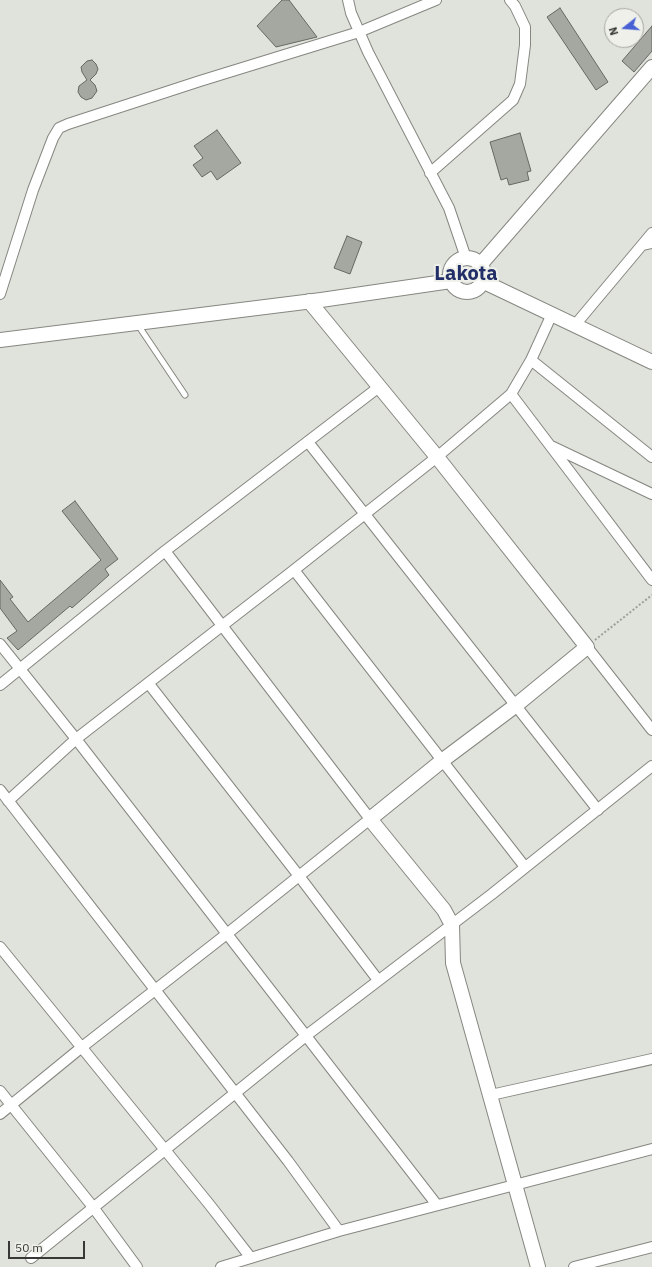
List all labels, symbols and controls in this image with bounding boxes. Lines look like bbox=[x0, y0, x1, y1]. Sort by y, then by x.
north arrow bbox=[604, 8, 644, 48]
text: N bbox=[606, 25, 621, 37]
district label: Lakota bbox=[434, 262, 498, 286]
scale bar bbox=[10, 1233, 87, 1259]
text: 50 m bbox=[15, 1240, 43, 1255]

